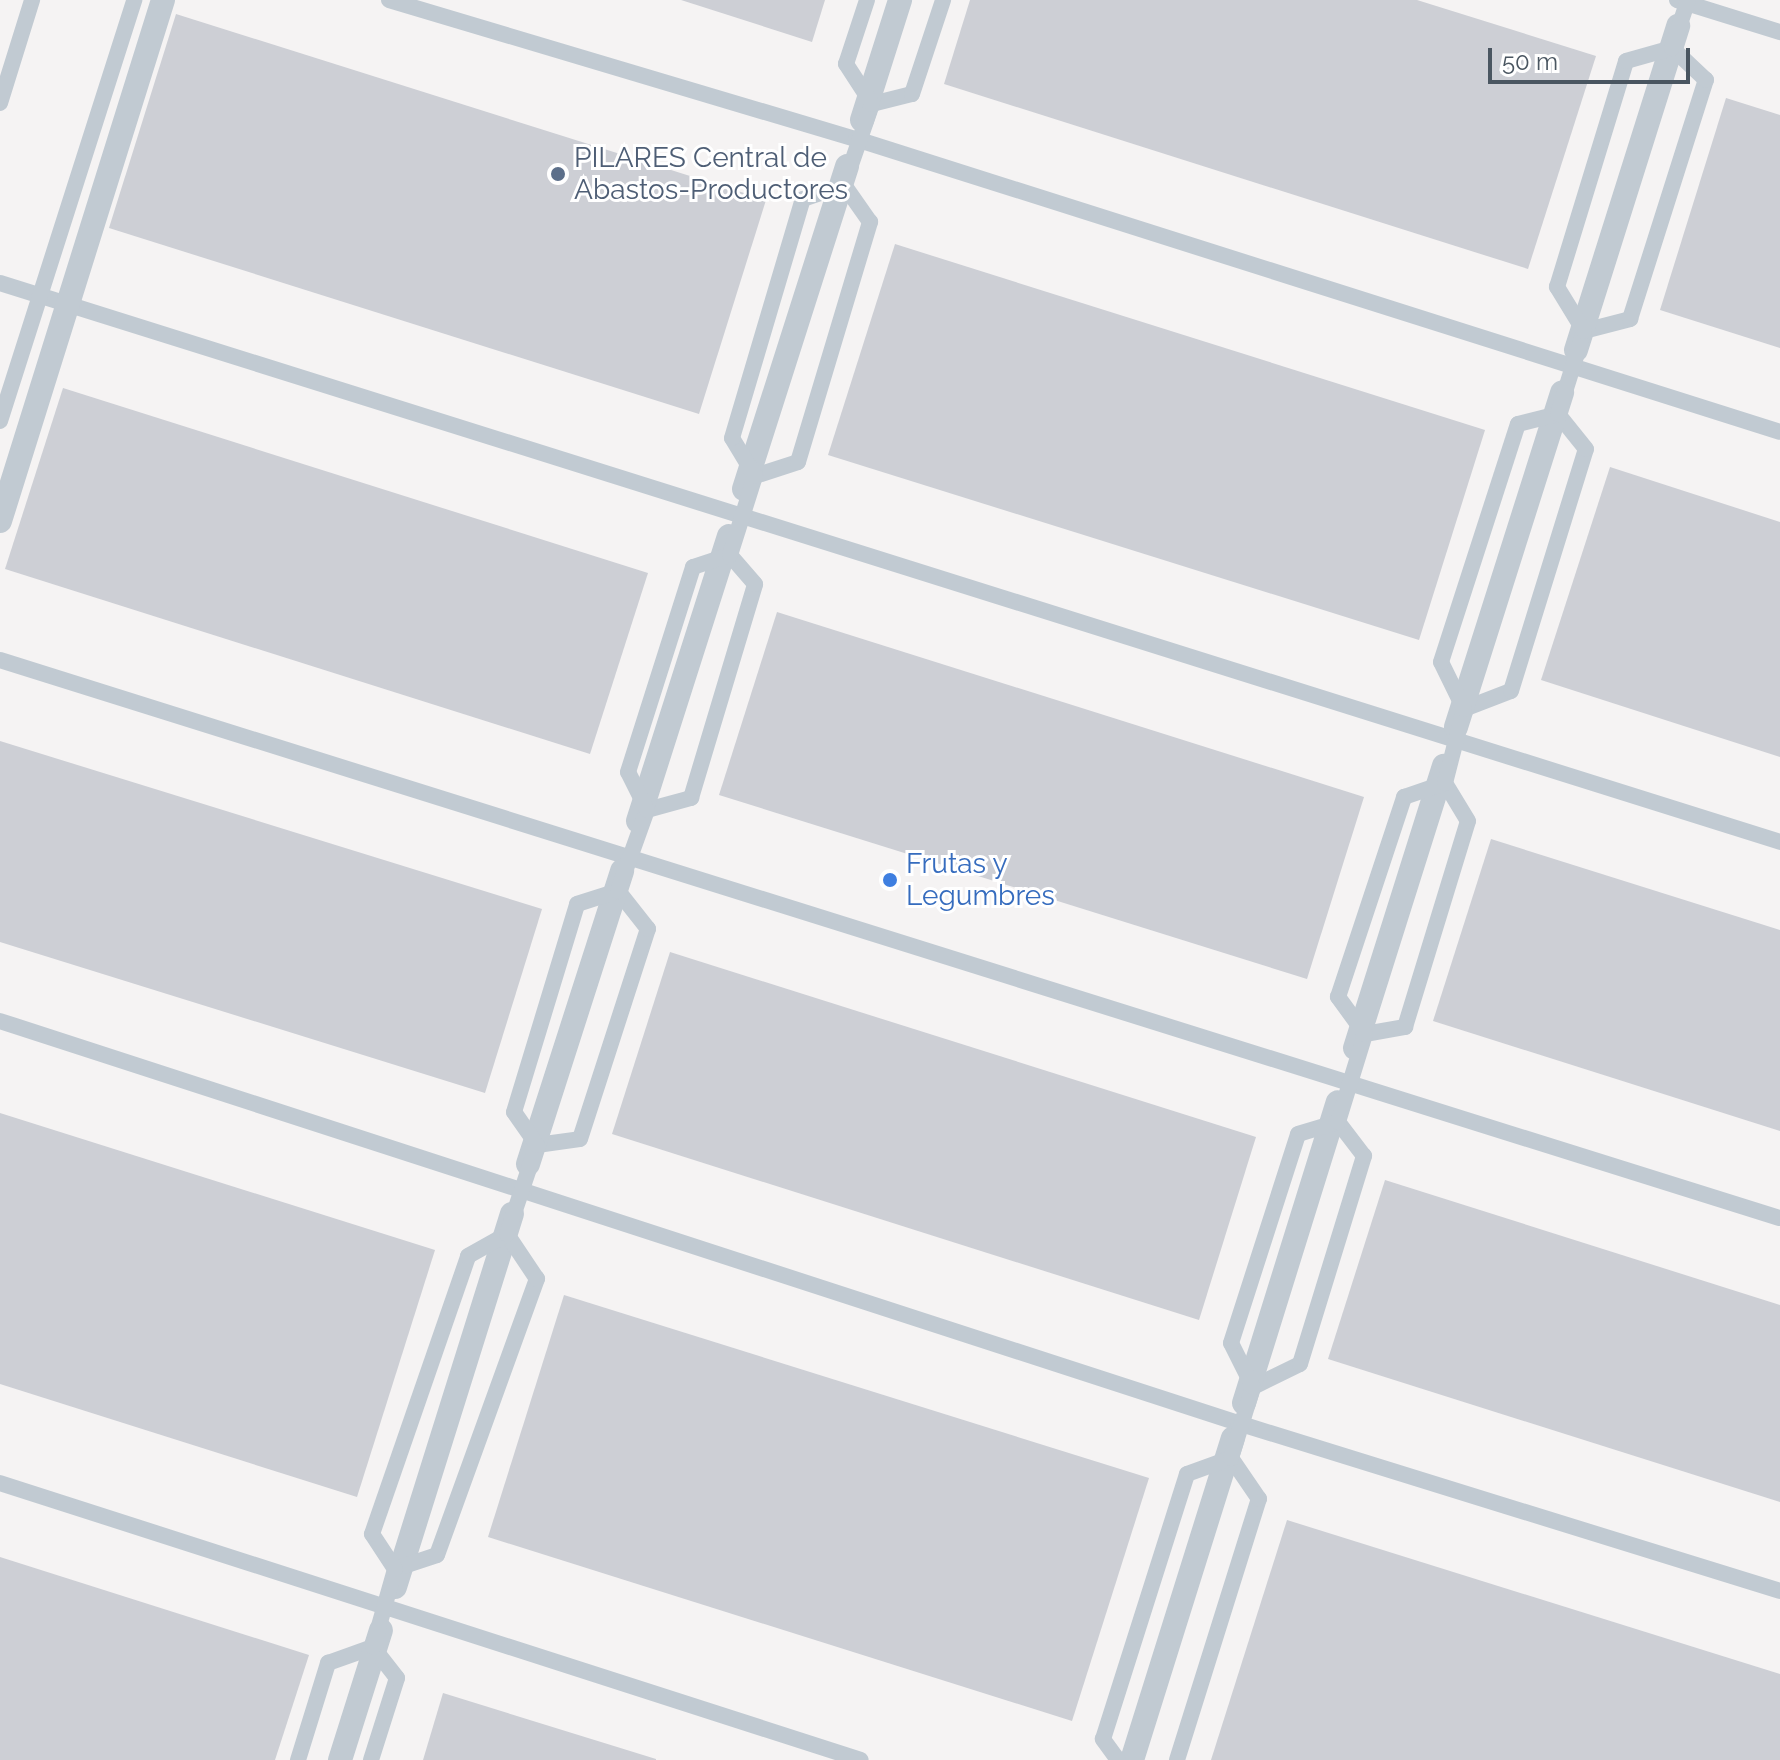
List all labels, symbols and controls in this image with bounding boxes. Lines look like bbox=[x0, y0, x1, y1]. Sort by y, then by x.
scale bar bbox=[1492, 32, 1694, 82]
text: 50 m bbox=[1502, 47, 1558, 76]
place label: PILARES Central de Abastos-Productores bbox=[574, 141, 848, 207]
marker: PILARES Central de Abastos-Productores bbox=[549, 165, 567, 183]
place label: Frutas y Legumbres bbox=[906, 847, 1055, 913]
marker: Frutas y Legumbres bbox=[881, 871, 899, 889]

